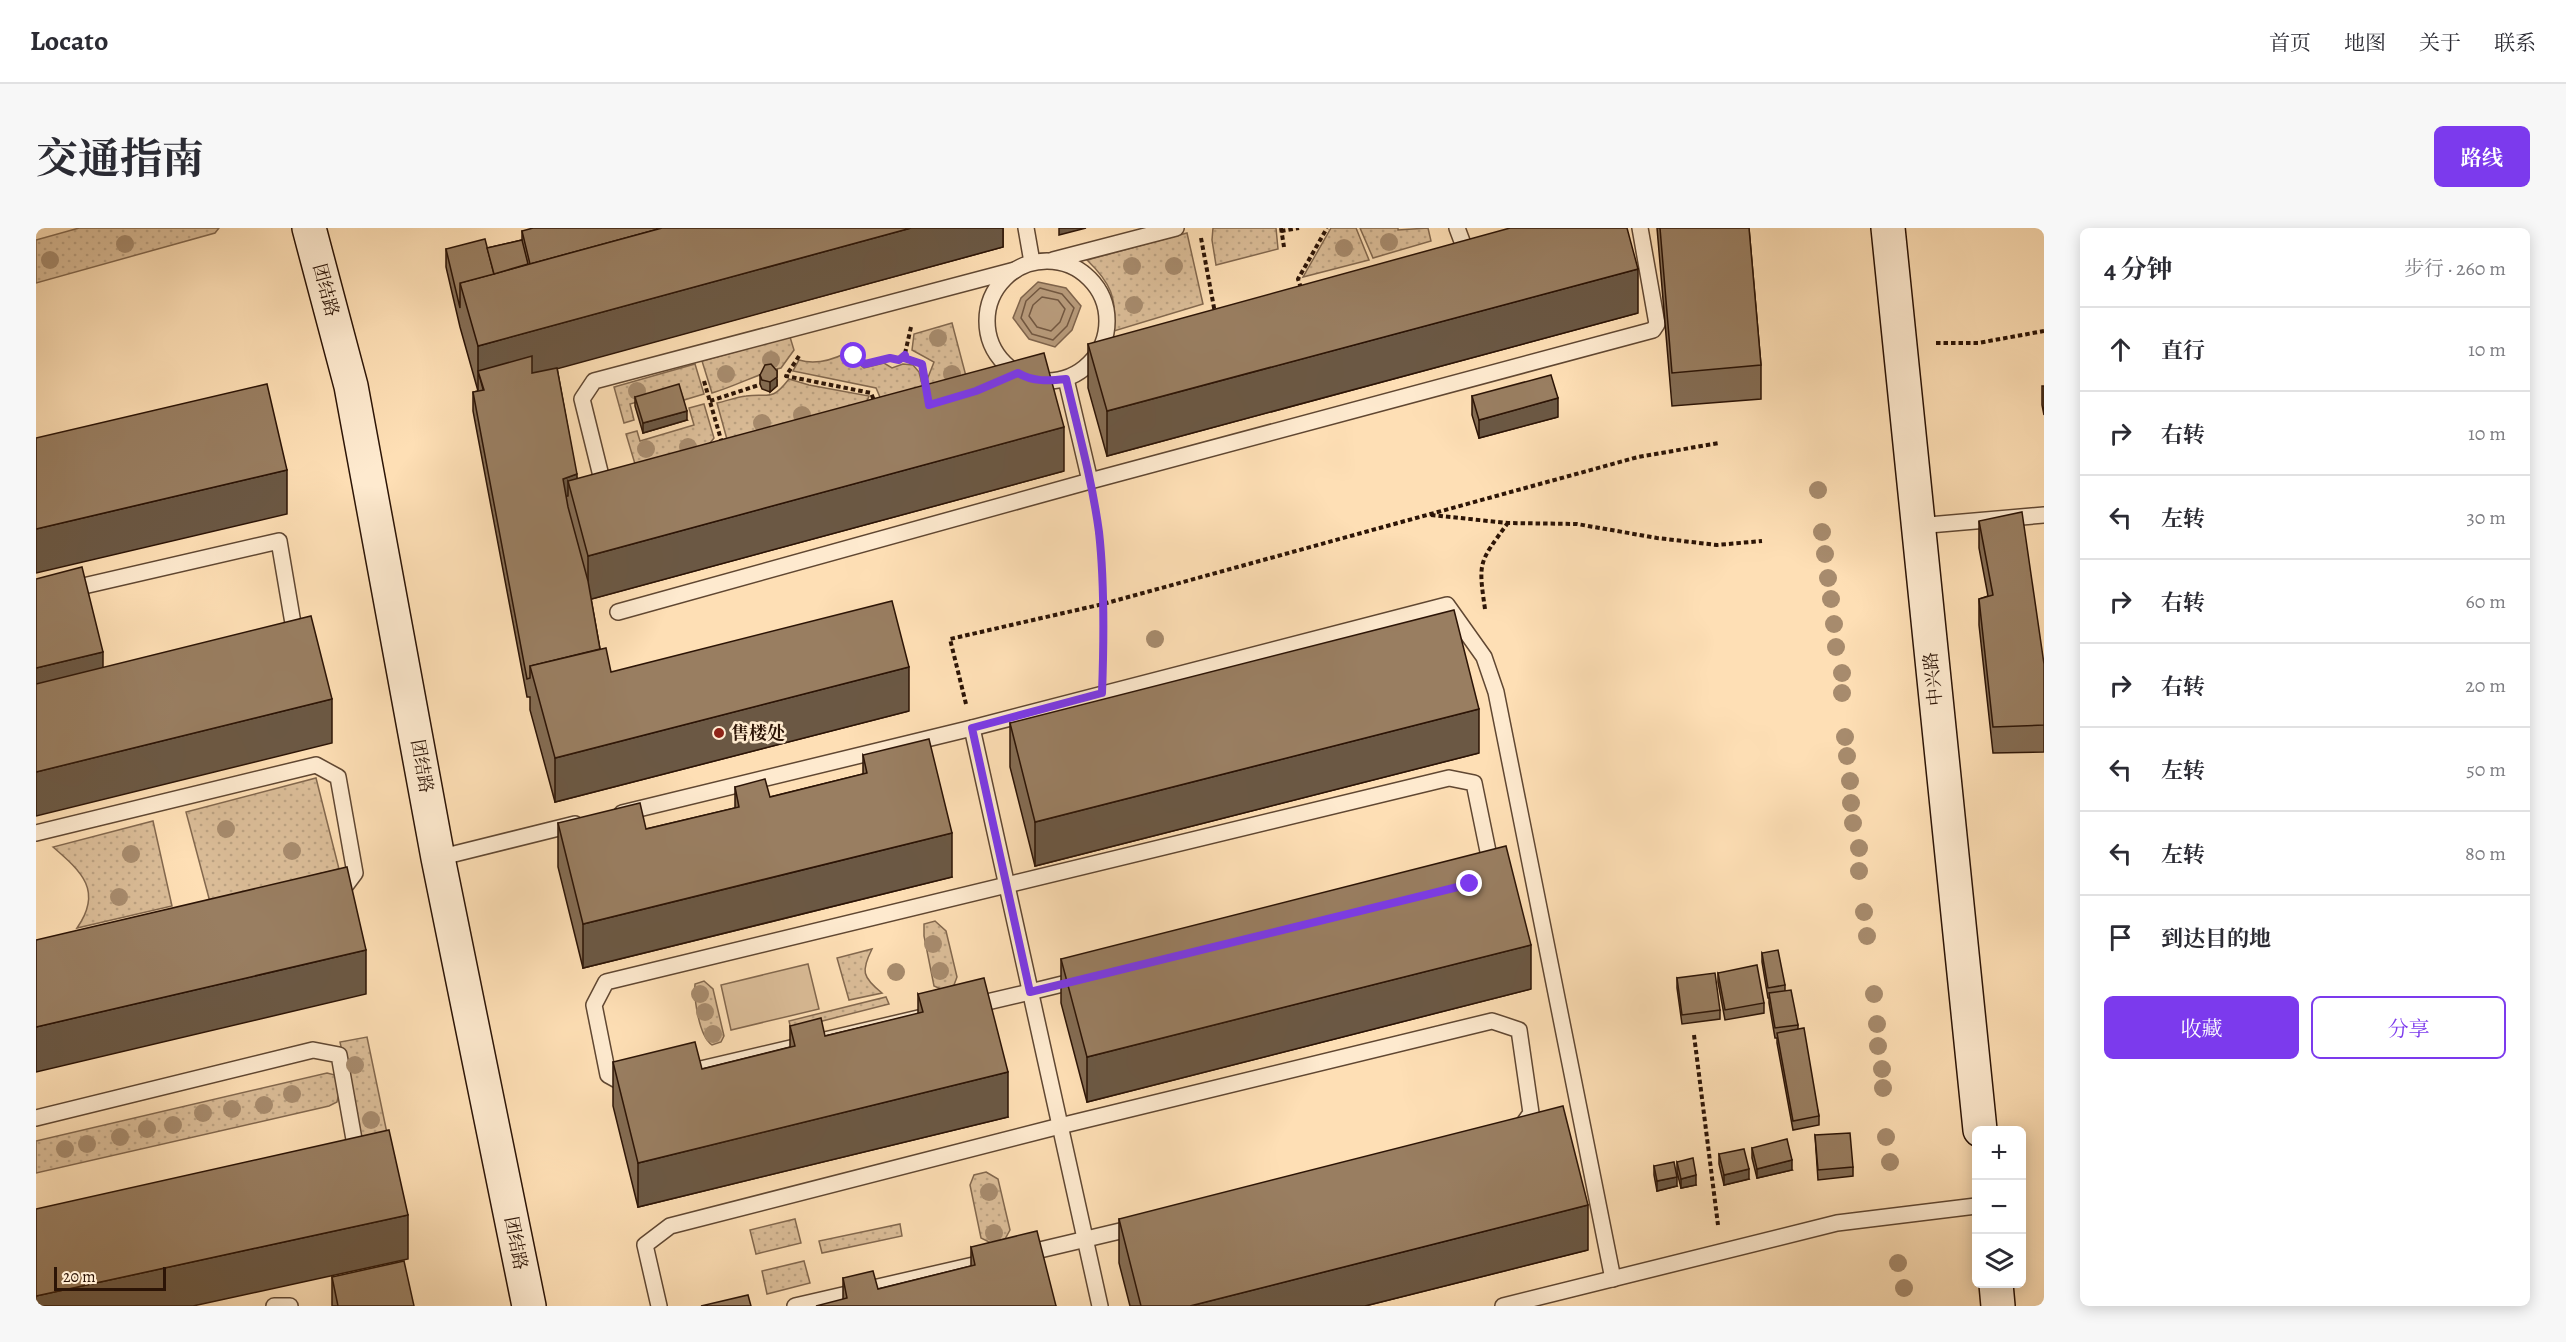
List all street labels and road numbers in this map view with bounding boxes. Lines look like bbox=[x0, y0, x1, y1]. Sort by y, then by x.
street label: 团结路 bbox=[307, 261, 345, 319]
street label: 中兴路 bbox=[1918, 651, 1948, 707]
street label: 团结路 bbox=[405, 737, 439, 795]
street label: 团结路 bbox=[499, 1214, 533, 1272]

